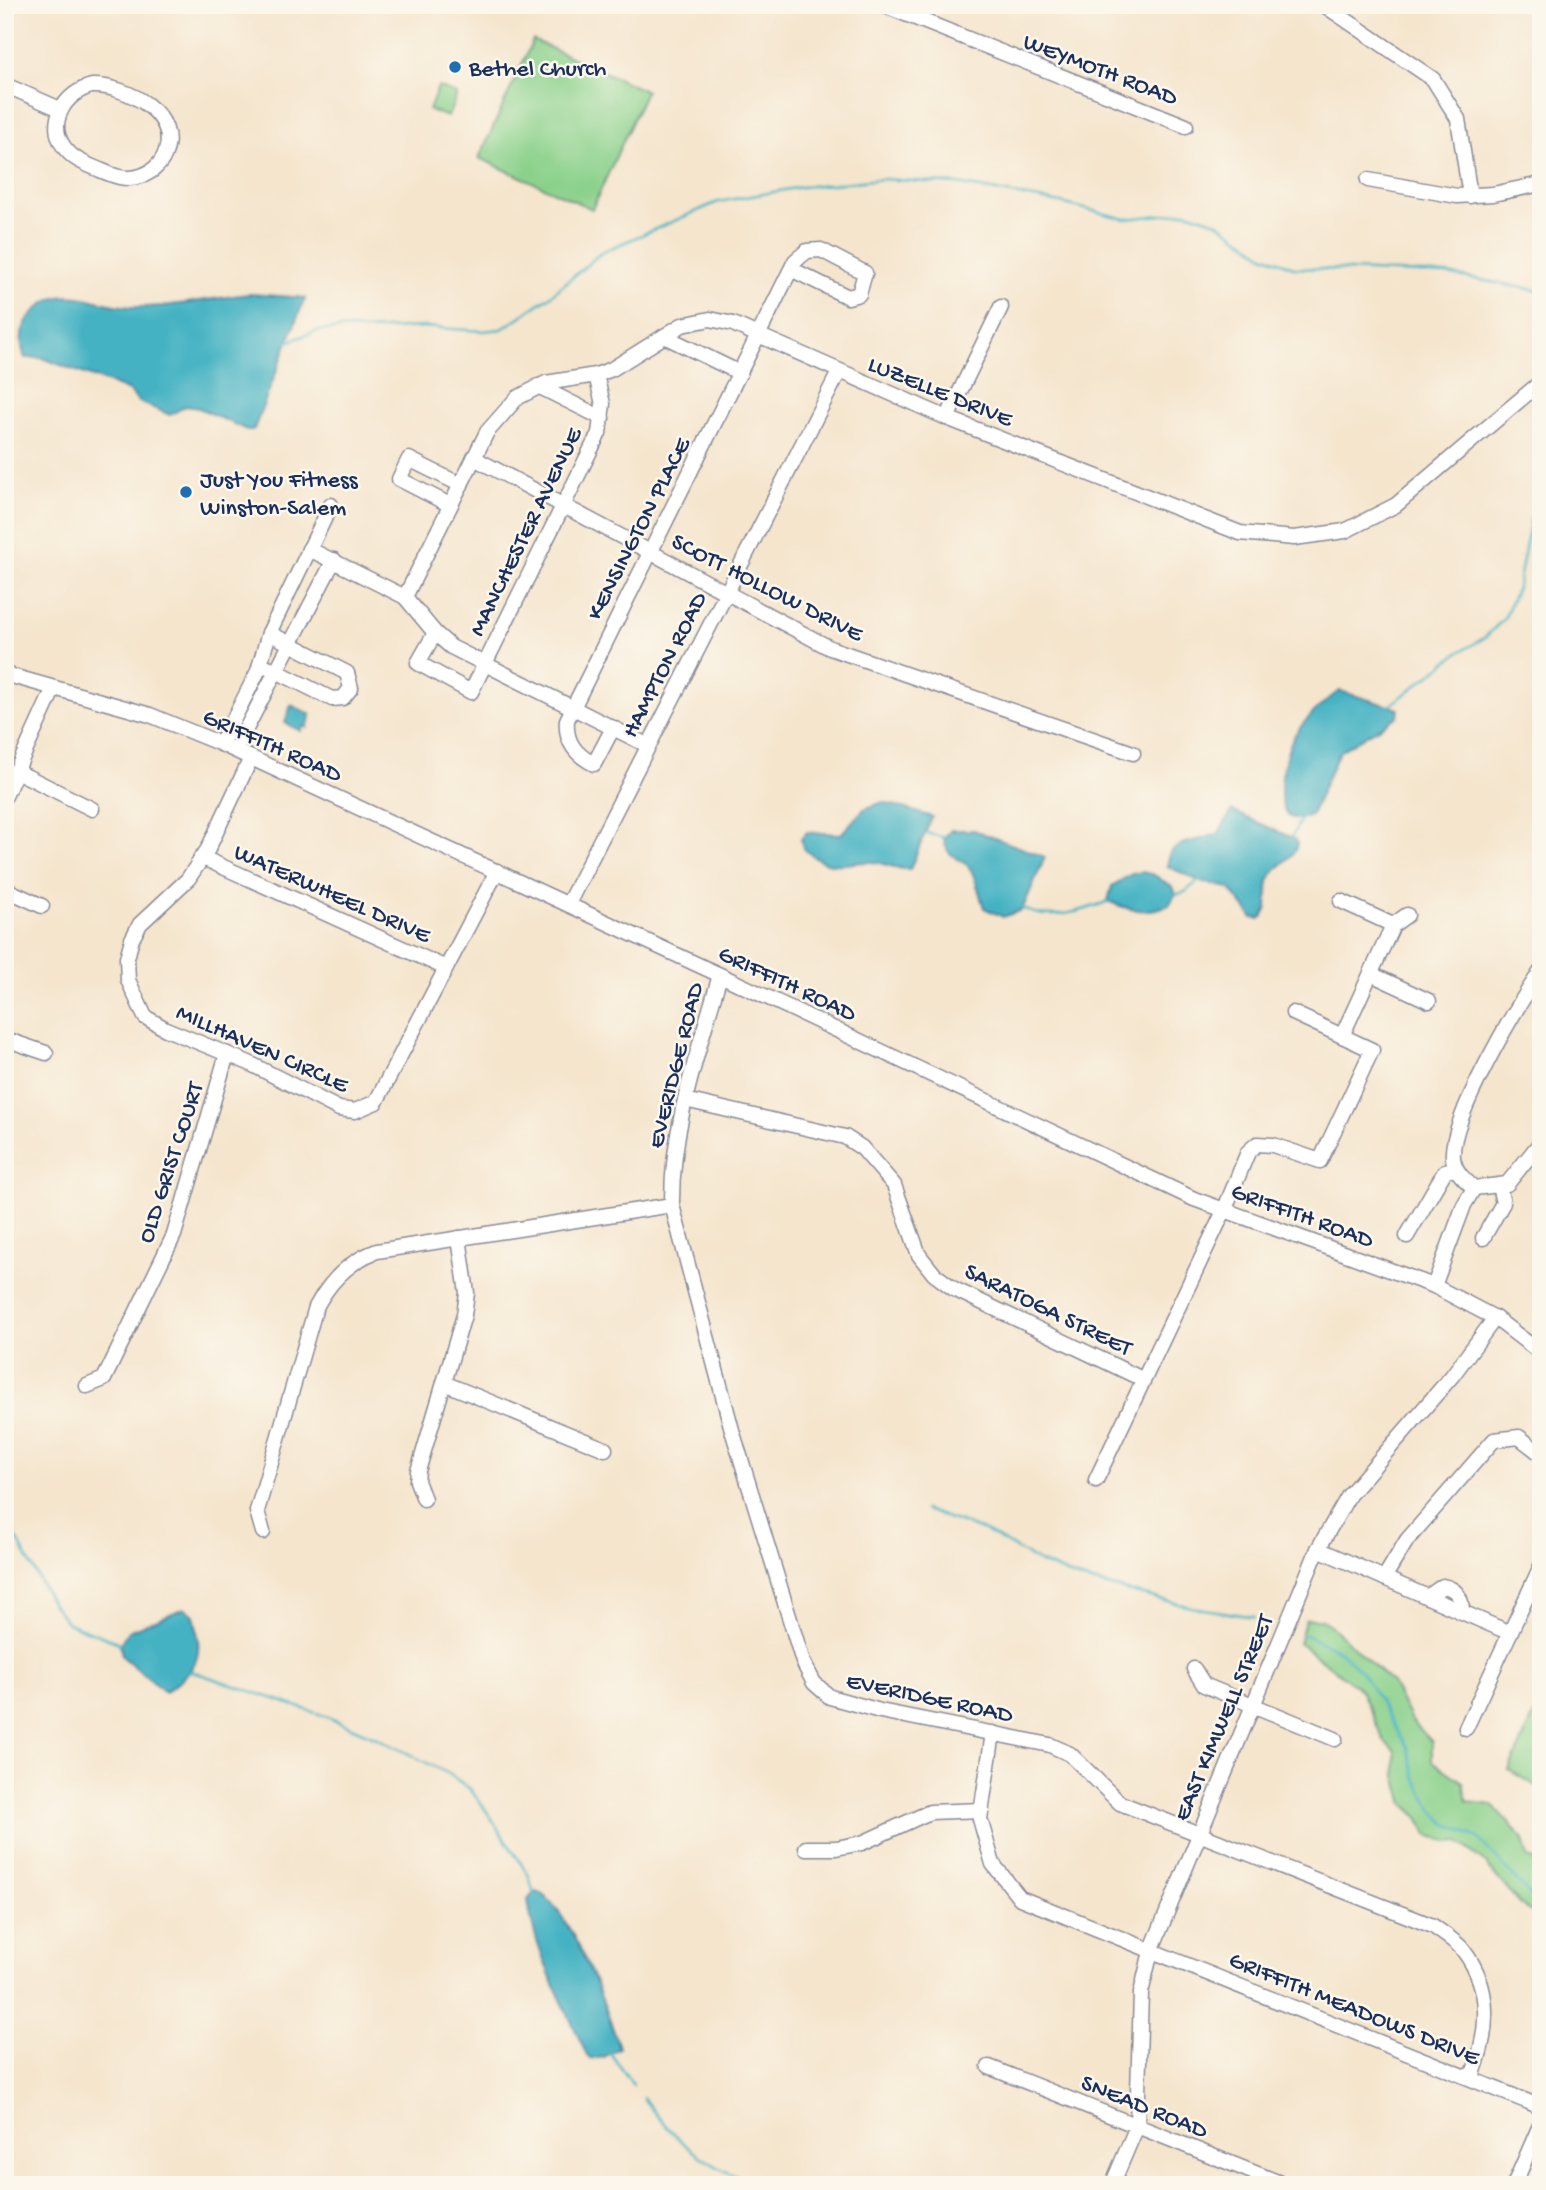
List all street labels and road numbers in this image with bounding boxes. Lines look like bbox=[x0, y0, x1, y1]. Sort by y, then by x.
street label: WEYMOTH ROAD bbox=[1018, 29, 1181, 114]
street label: LUZELLE DRIVE bbox=[863, 351, 1017, 436]
street label: MANCHESTER AVENUE bbox=[464, 422, 591, 642]
street label: KENSINGTON PLACE bbox=[582, 433, 699, 626]
street label: SCOTT HOLLOW DRIVE bbox=[666, 528, 868, 650]
street label: HAMPTON ROAD bbox=[617, 588, 715, 743]
street label: GRIFFITH ROAD bbox=[197, 704, 346, 791]
street label: WATERWHEEL DRIVE bbox=[229, 839, 435, 952]
street label: GRIFFITH ROAD bbox=[713, 940, 861, 1030]
street label: EVERIDGE ROAD bbox=[643, 980, 712, 1152]
street label: MILLHAVEN CIRCLE bbox=[171, 999, 353, 1102]
street label: OLD GRIST COURT bbox=[133, 1077, 213, 1247]
street label: GRIFFITH ROAD bbox=[1227, 1178, 1377, 1257]
street label: SARATOGA STREET bbox=[959, 1258, 1138, 1365]
street label: EAST KIMWELL STREET bbox=[1169, 1609, 1283, 1826]
street label: EVERIDGE ROAD bbox=[843, 1668, 1016, 1731]
street label: GRIFFITH MEADOWS DRIVE bbox=[1224, 1947, 1484, 2074]
street label: SNEAD ROAD bbox=[1076, 2070, 1212, 2147]

